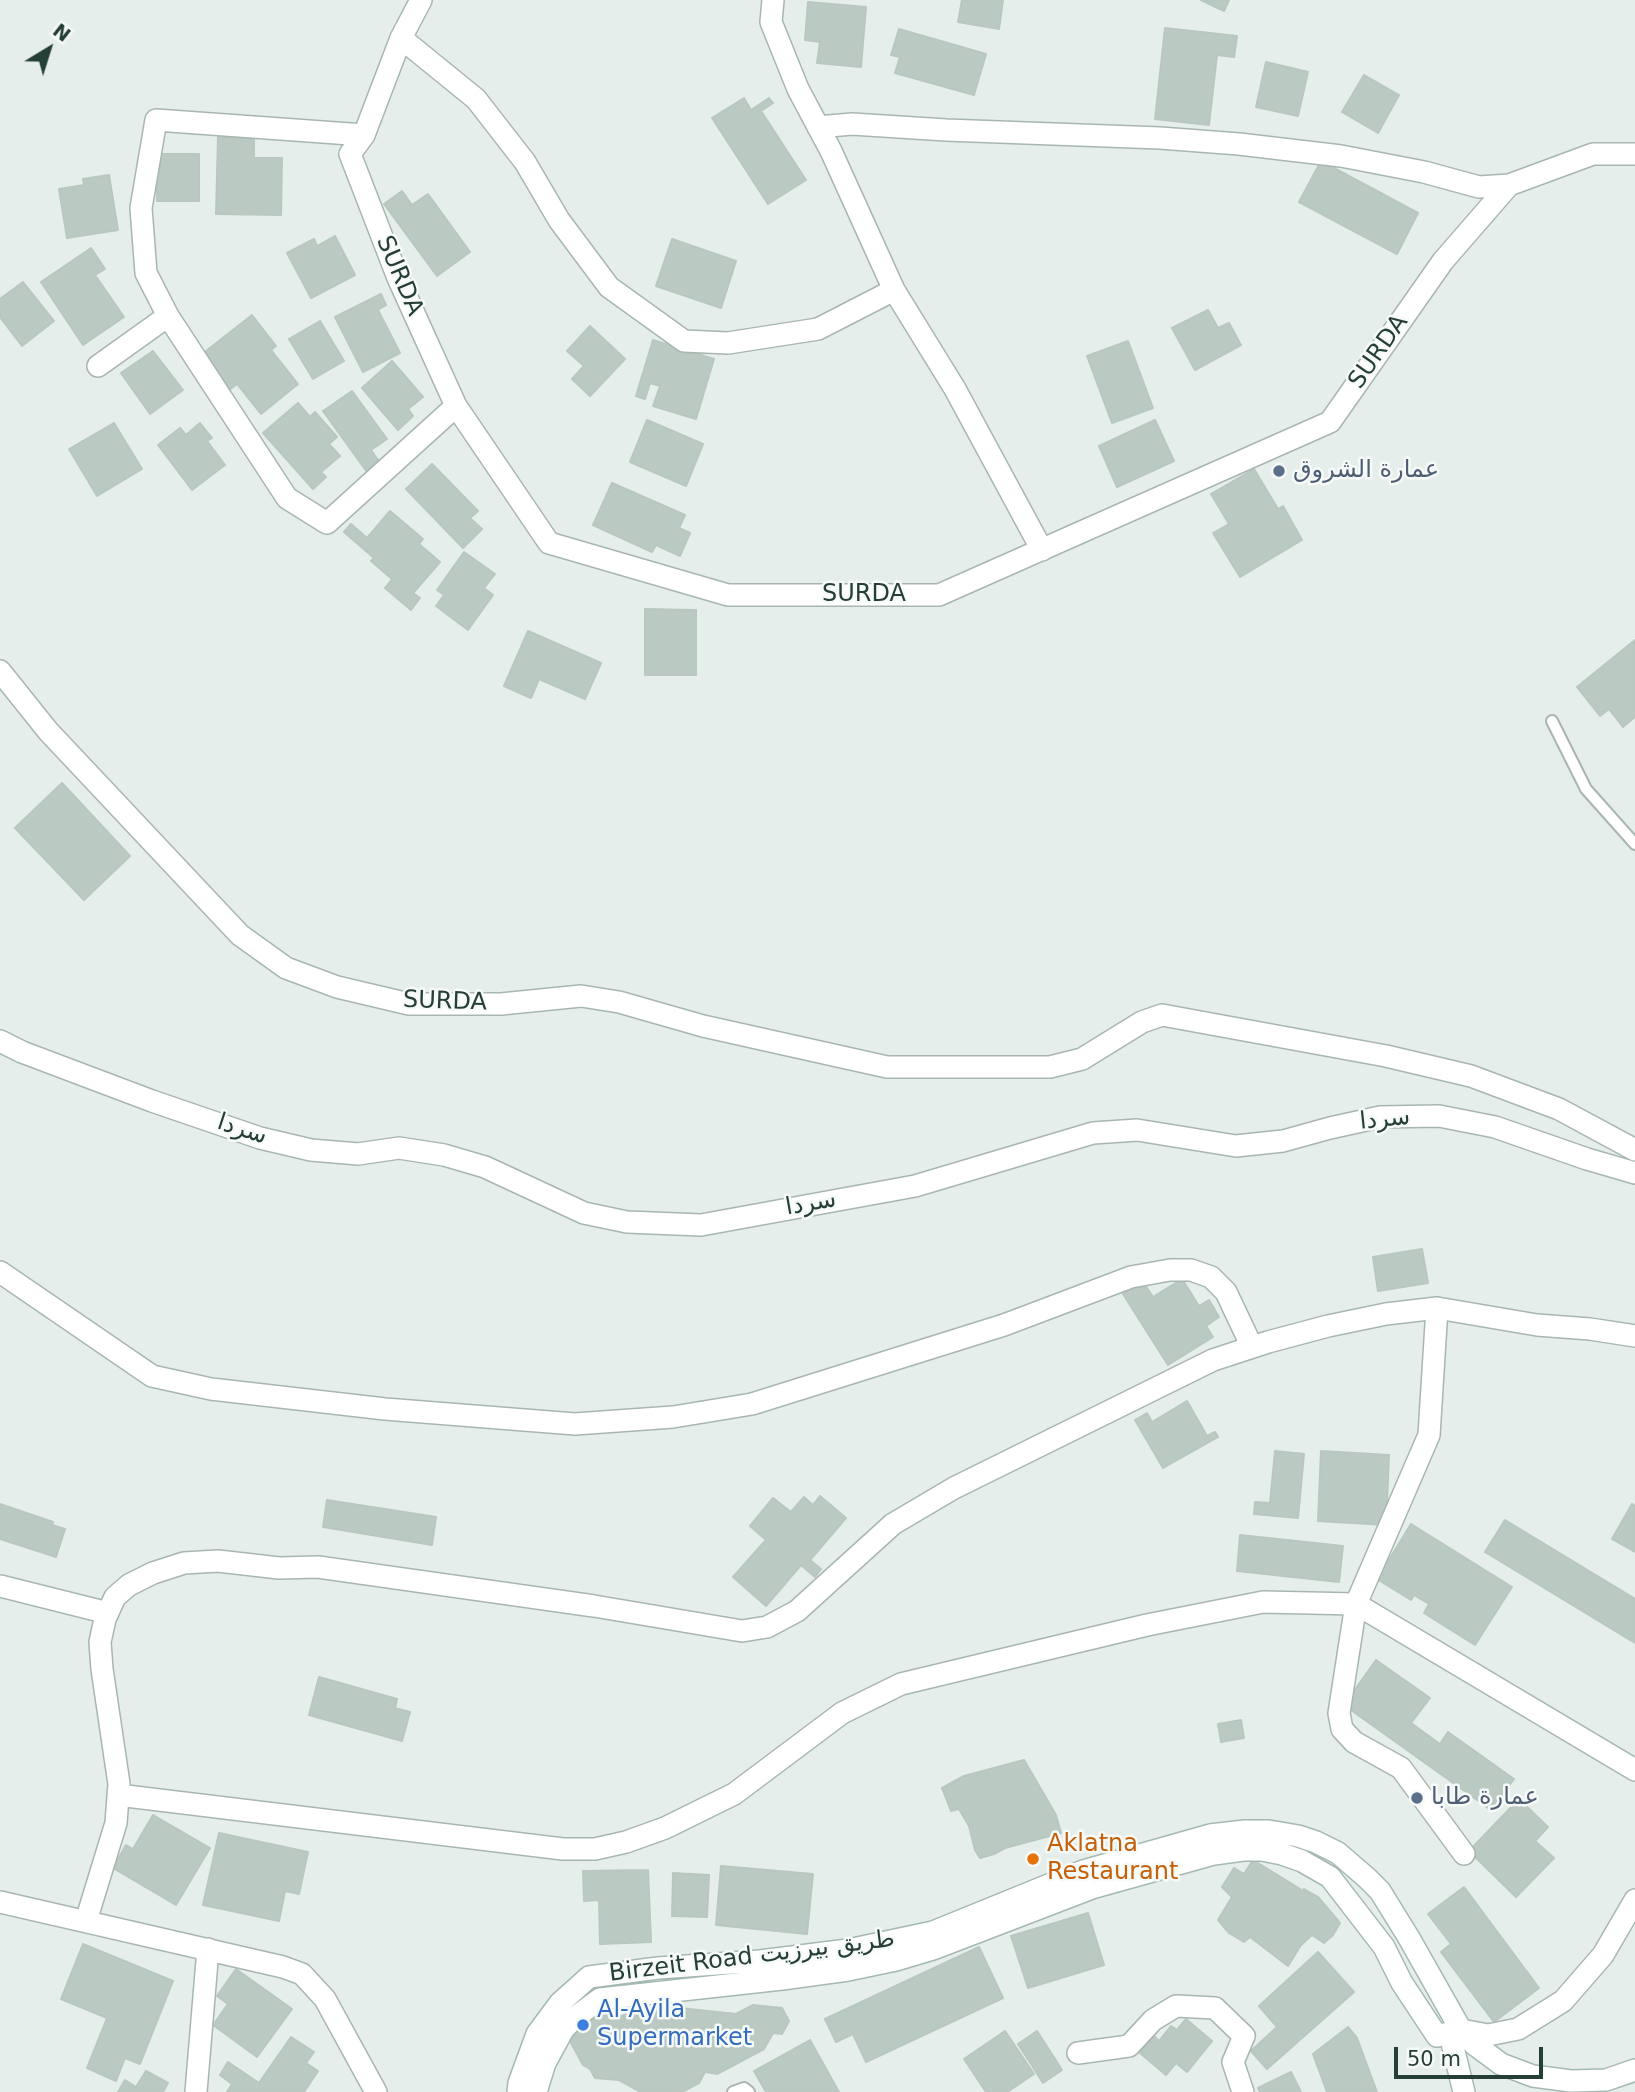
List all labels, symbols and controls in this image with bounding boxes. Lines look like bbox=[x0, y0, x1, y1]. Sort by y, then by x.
north arrow bbox=[14, 14, 84, 84]
text: N bbox=[49, 19, 75, 46]
street label: SURDA bbox=[369, 232, 429, 320]
street label: SURDA bbox=[1343, 309, 1415, 395]
place label: عمارة الشروق bbox=[1293, 457, 1439, 485]
marker: عمارة الشروق bbox=[1271, 463, 1287, 479]
street label: SURDA bbox=[822, 581, 906, 609]
street label: SURDA bbox=[403, 986, 487, 1018]
street label: سردا bbox=[1358, 1103, 1412, 1137]
street label: سردا bbox=[213, 1108, 271, 1152]
street label: سردا bbox=[784, 1185, 838, 1223]
place label: عمارة طابا bbox=[1431, 1784, 1539, 1812]
marker: عمارة طابا bbox=[1409, 1790, 1425, 1806]
place label: Aklatna Restaurant bbox=[1047, 1831, 1178, 1887]
marker: Aklatna Restaurant bbox=[1025, 1851, 1041, 1867]
street label: Birzeit Road طريق بيرزيت bbox=[608, 1925, 896, 1989]
place label: Al-Ayila Supermarket bbox=[597, 1997, 752, 2053]
marker: Al-Ayila Supermarket bbox=[575, 2017, 591, 2033]
scale bar bbox=[1397, 2032, 1546, 2076]
text: 50 m bbox=[1407, 2047, 1461, 2071]

